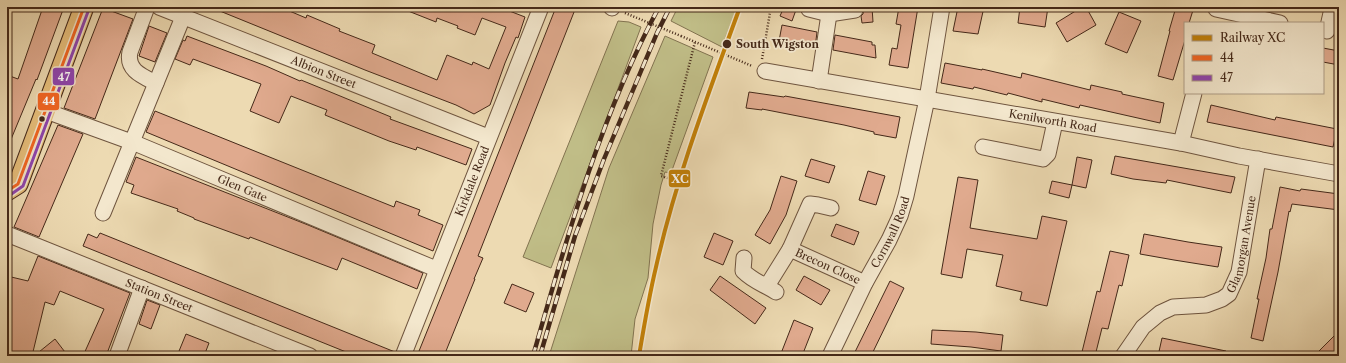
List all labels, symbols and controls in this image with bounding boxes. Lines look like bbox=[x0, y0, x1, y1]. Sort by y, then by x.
legend bbox=[1184, 22, 1324, 94]
text: Railway XC bbox=[1220, 30, 1285, 45]
place label: South Wigston bbox=[736, 37, 819, 51]
marker: South Wigston bbox=[721, 38, 733, 50]
text: 44 bbox=[1220, 50, 1234, 65]
street label: Albion Street bbox=[288, 52, 358, 91]
line badge: 47 bbox=[52, 67, 75, 86]
text: 47 bbox=[58, 70, 70, 84]
text: 47 bbox=[1220, 70, 1233, 85]
line badge: 44 bbox=[37, 92, 60, 111]
text: 44 bbox=[42, 94, 56, 108]
street label: Kenilworth Road bbox=[1008, 106, 1098, 135]
unlabelled marker bbox=[37, 114, 47, 124]
street label: Kirkdale Road bbox=[452, 144, 492, 218]
line badge: XC bbox=[668, 169, 691, 188]
street label: Glen Gate bbox=[215, 171, 269, 205]
text: XC bbox=[670, 172, 689, 186]
street label: Cornwall Road bbox=[868, 194, 913, 271]
street label: Glamorgan Avenue bbox=[1223, 195, 1259, 295]
street label: Brecon Close bbox=[793, 245, 863, 287]
street label: Station Street bbox=[123, 275, 195, 315]

